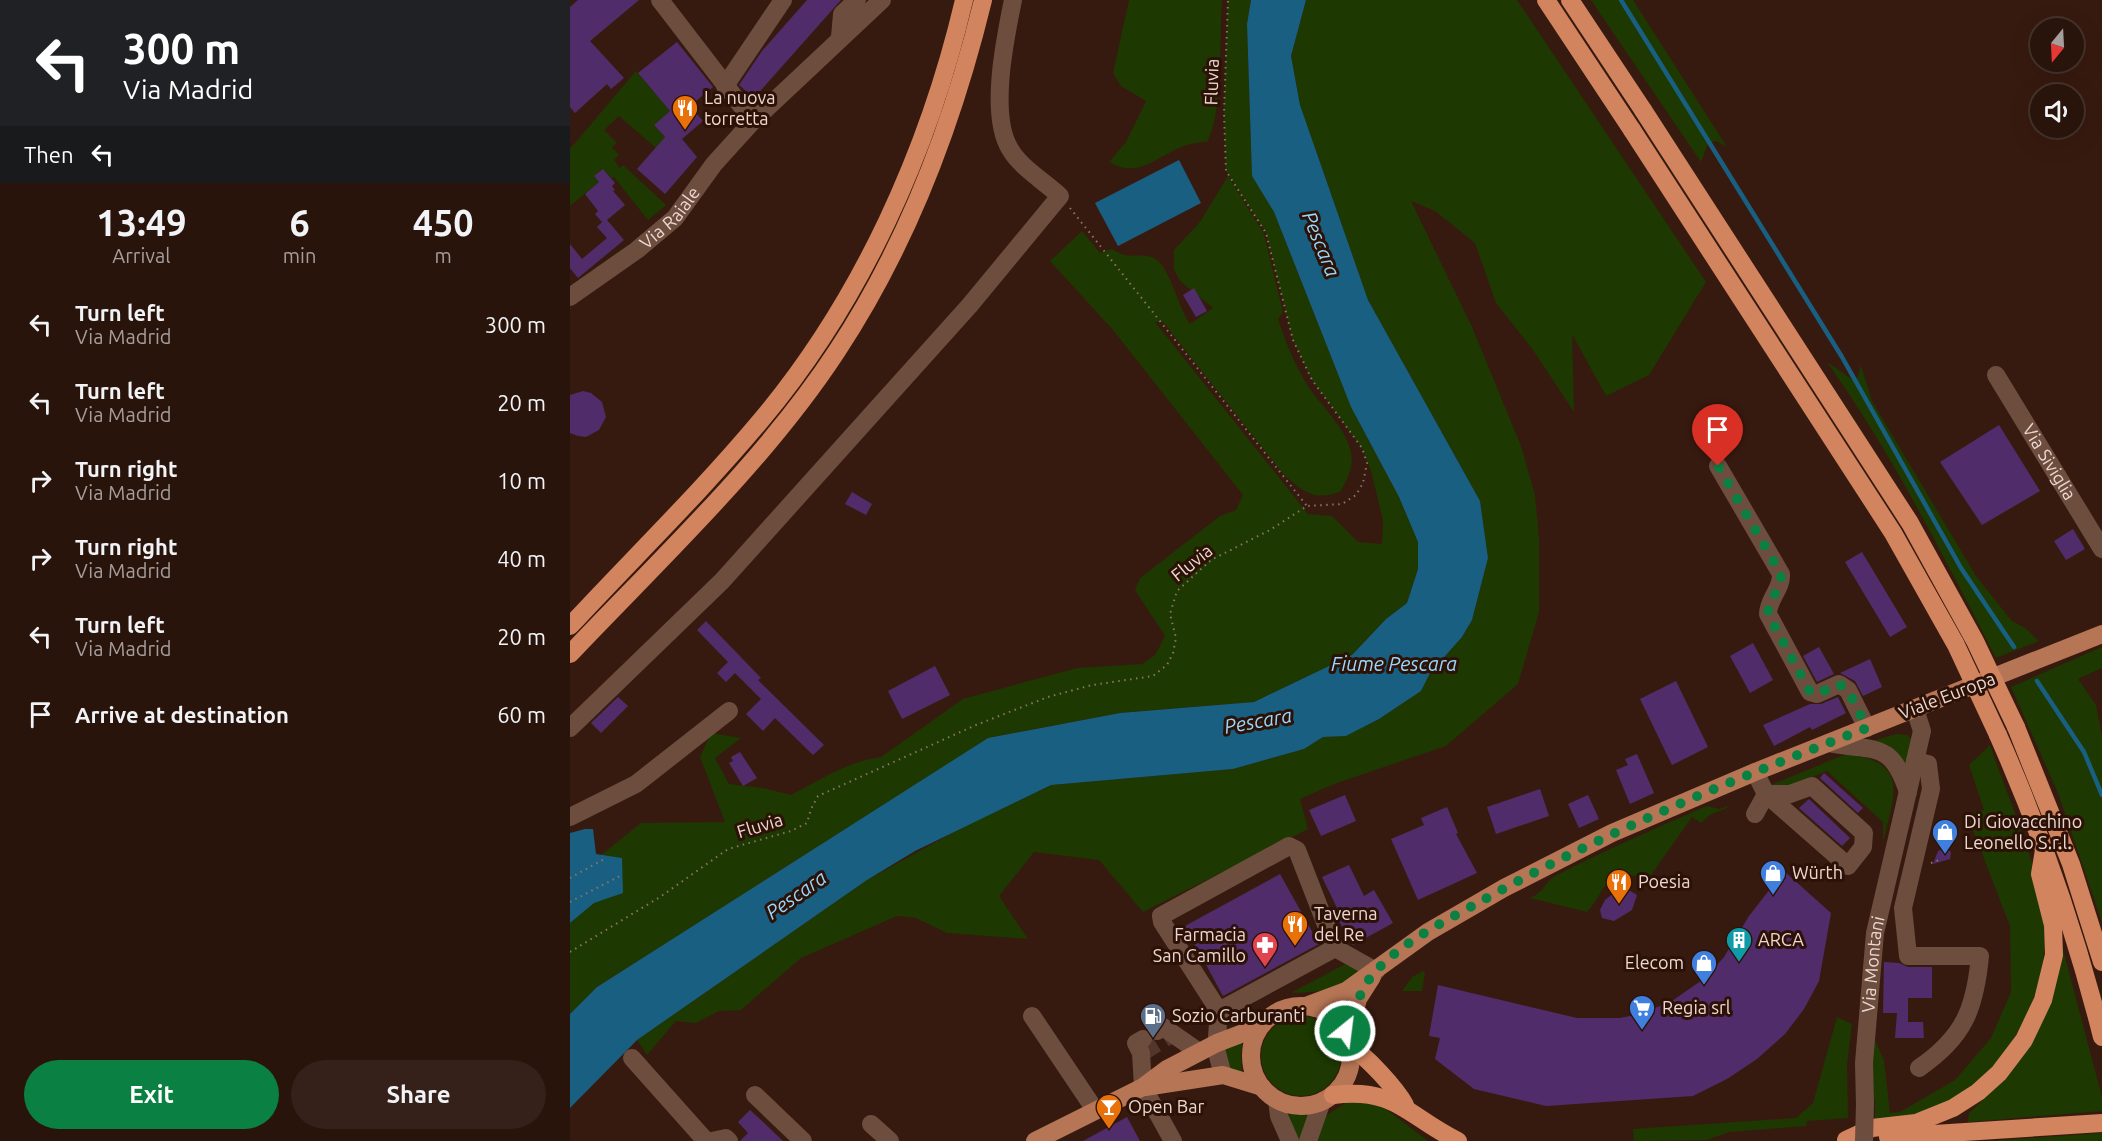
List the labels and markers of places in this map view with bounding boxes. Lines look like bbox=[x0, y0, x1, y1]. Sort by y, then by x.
place label: La nuova torretta bbox=[704, 87, 776, 128]
restaurant icon: La nuova torretta bbox=[670, 93, 700, 131]
pin bbox=[1692, 404, 1743, 466]
place label: Di Giovacchino Leonello S.r.l. bbox=[1964, 811, 2082, 852]
shop icon: Di Giovacchino Leonello S.r.l. bbox=[1930, 817, 1960, 855]
shop icon: Würth bbox=[1758, 858, 1788, 896]
place label: Würth bbox=[1792, 862, 1843, 882]
restaurant icon: Poesia bbox=[1604, 867, 1634, 905]
place label: Poesia bbox=[1638, 871, 1690, 891]
place label: Taverna del Re bbox=[1314, 903, 1378, 944]
restaurant icon: Taverna del Re bbox=[1280, 909, 1310, 947]
place label: Farmacia San Camillo bbox=[1153, 924, 1246, 965]
building icon: ARCA bbox=[1724, 925, 1754, 963]
place label: ARCA bbox=[1758, 929, 1804, 949]
pharmacy icon: Farmacia San Camillo bbox=[1250, 930, 1280, 968]
shop icon: Elecom bbox=[1689, 948, 1719, 986]
place label: Elecom bbox=[1625, 952, 1684, 972]
supermarket icon: Regia srl bbox=[1627, 993, 1657, 1031]
place label: Regia srl bbox=[1662, 997, 1731, 1017]
fuel station icon: Sozio Carburanti bbox=[1138, 1001, 1168, 1039]
place label: Sozio Carburanti bbox=[1172, 1005, 1305, 1025]
bar icon: Open Bar bbox=[1094, 1092, 1124, 1130]
place label: Open Bar bbox=[1128, 1096, 1205, 1116]

